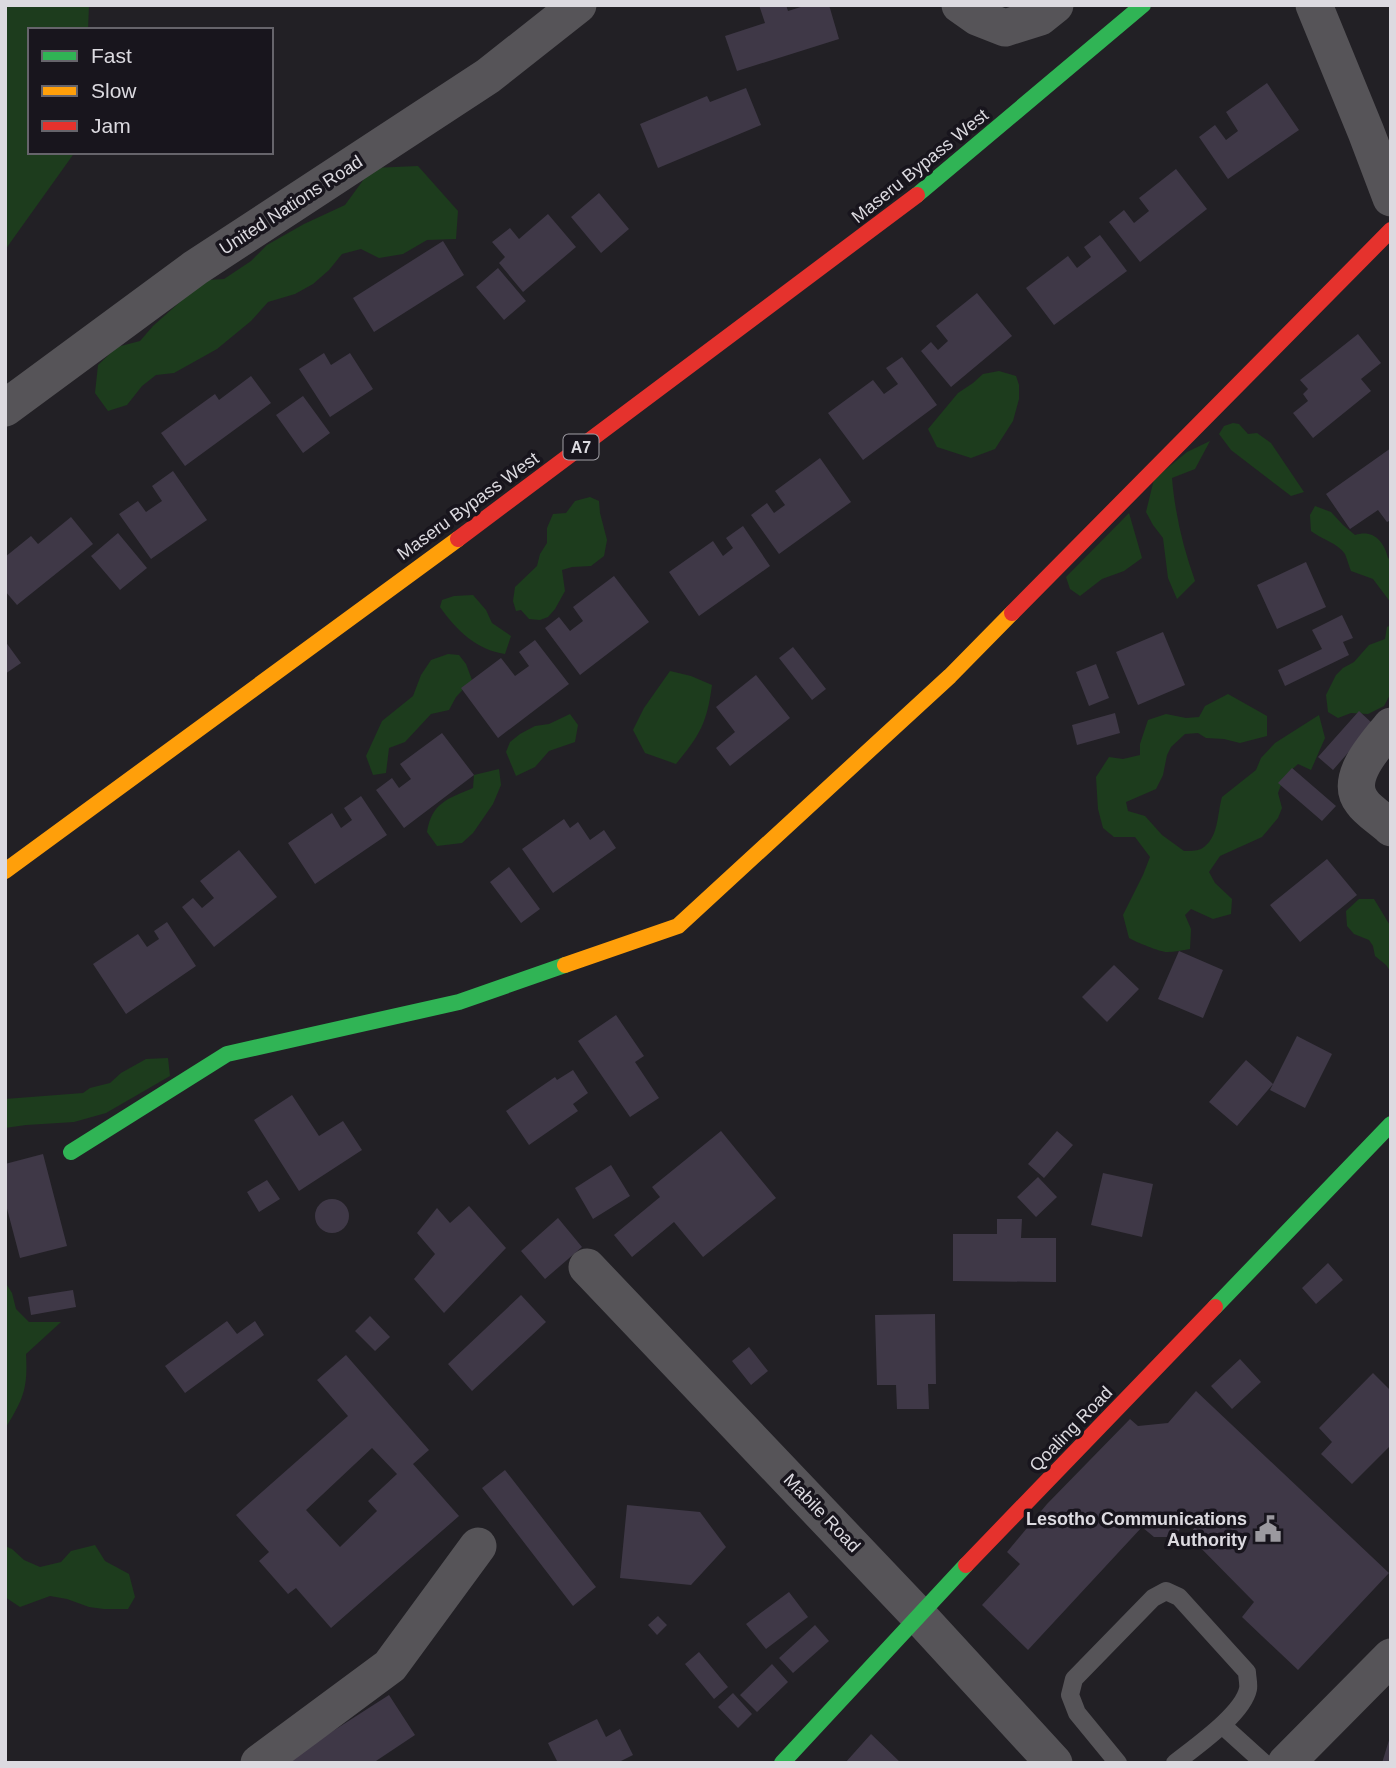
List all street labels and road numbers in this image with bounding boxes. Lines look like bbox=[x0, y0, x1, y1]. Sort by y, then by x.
street label: Maseru Bypass West bbox=[848, 105, 992, 227]
street label: United Nations Road bbox=[216, 151, 366, 259]
road number: A7 bbox=[564, 434, 598, 460]
street label: Maseru Bypass West bbox=[393, 448, 543, 564]
street label: Qoaling Road bbox=[1026, 1382, 1116, 1476]
street label: Mabile Road bbox=[780, 1470, 864, 1556]

